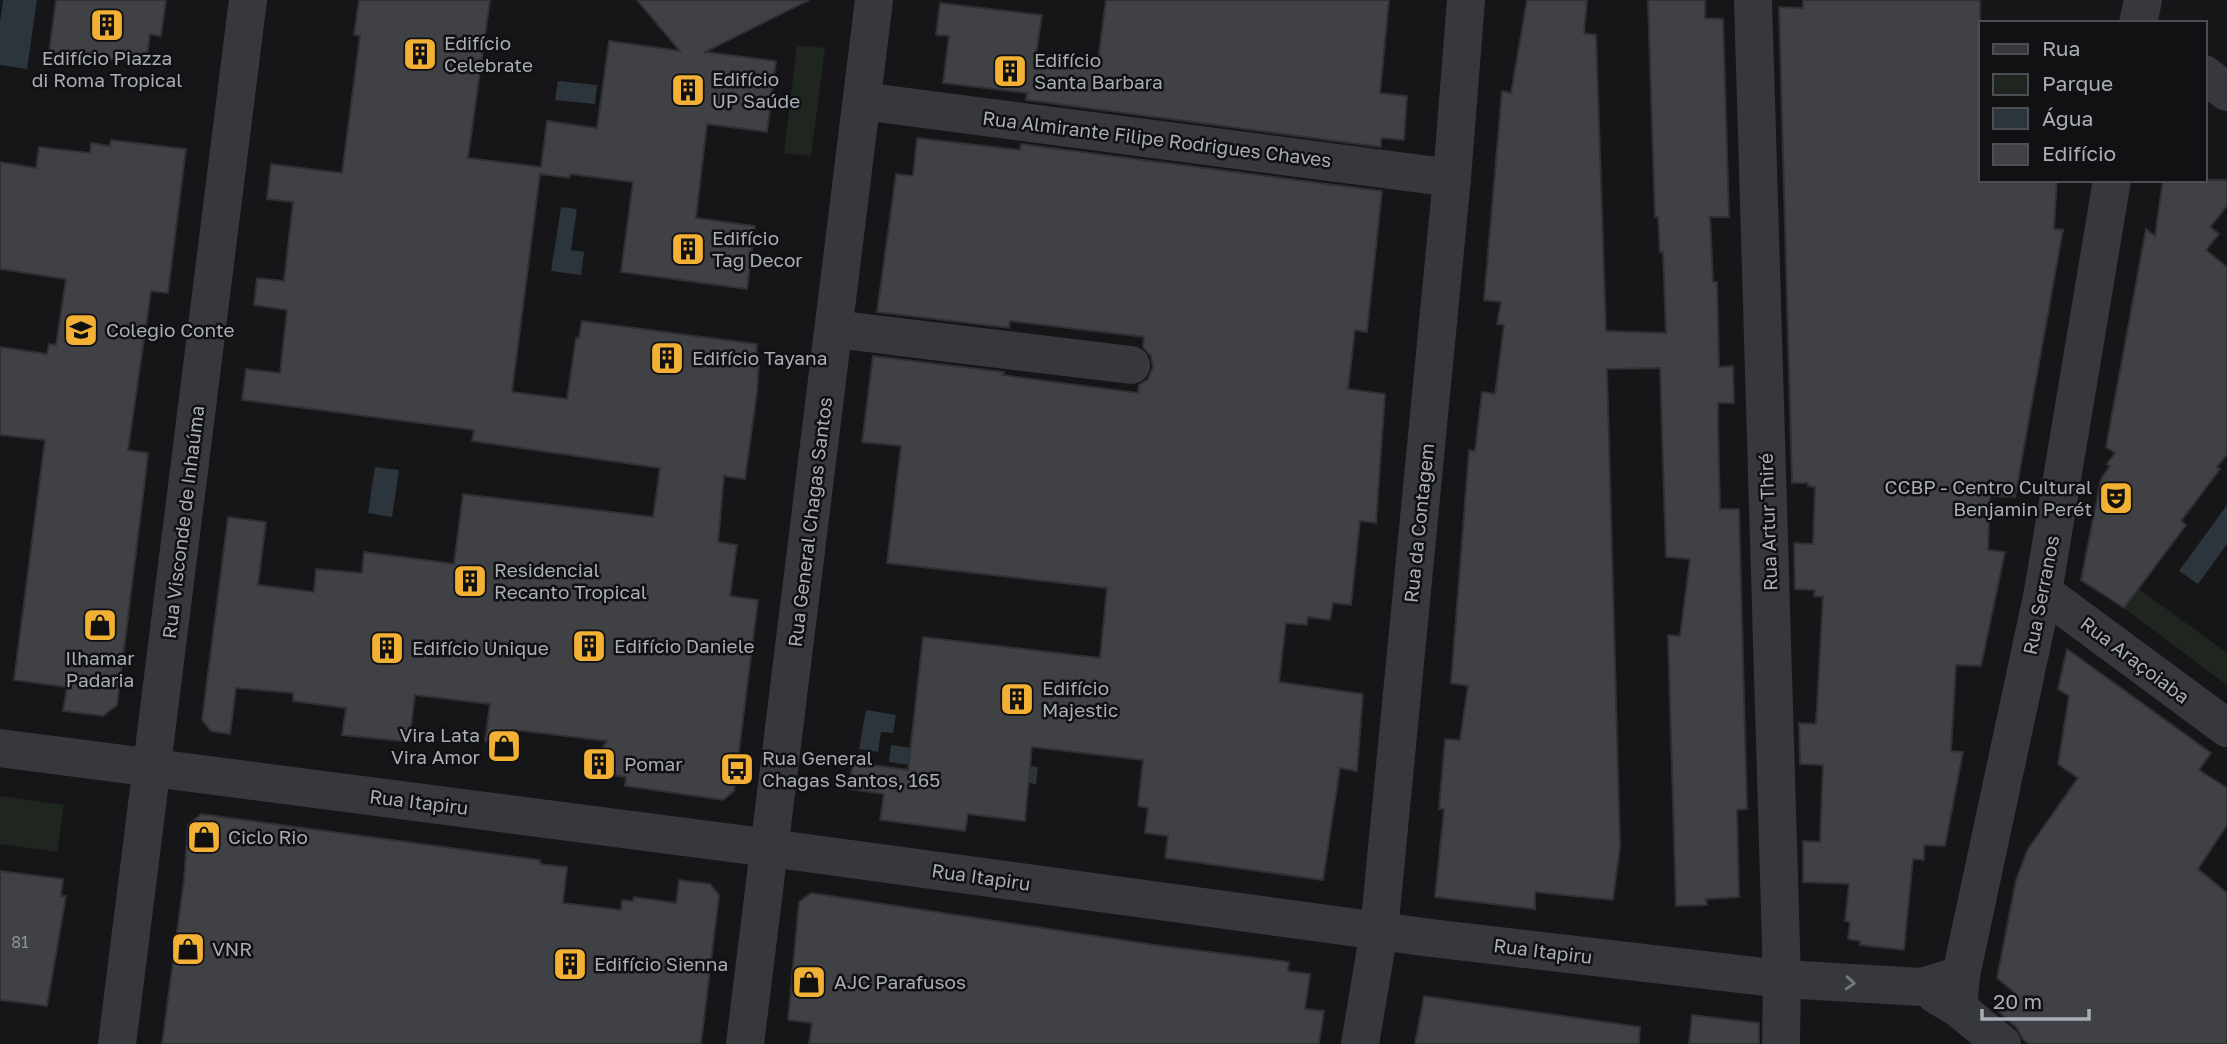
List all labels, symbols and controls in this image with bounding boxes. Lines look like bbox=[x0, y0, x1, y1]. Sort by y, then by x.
building icon: Edifício Piazza di Roma Tropical bbox=[88, 6, 126, 44]
legend bbox=[1979, 21, 2206, 182]
place label: Edifício Celebrate bbox=[444, 31, 533, 76]
building icon: Edifício Celebrate bbox=[401, 35, 439, 73]
text: Rua bbox=[2042, 35, 2080, 61]
place label: Edifício Piazza di Roma Tropical bbox=[32, 46, 182, 91]
place label: Edifício Santa Barbara bbox=[1034, 48, 1163, 93]
building icon: Edifício Santa Barbara bbox=[991, 52, 1029, 90]
place label: Edifício UP Saúde bbox=[712, 67, 800, 112]
text: Parque bbox=[2042, 70, 2113, 96]
building icon: Edifício UP Saúde bbox=[669, 71, 707, 109]
text: Água bbox=[2042, 105, 2093, 131]
street label: Rua Almirante Filipe Rodrigues Chaves bbox=[981, 106, 1333, 171]
text: Edifício bbox=[2042, 140, 2116, 166]
place label: Edifício Tag Decor bbox=[712, 226, 803, 271]
building icon: Edifício Tag Decor bbox=[669, 230, 707, 268]
school or university icon: Colegio Conte bbox=[62, 311, 100, 349]
place label: Colegio Conte bbox=[106, 318, 235, 341]
building icon: Edifício Tayana bbox=[648, 339, 686, 377]
place label: Edifício Tayana bbox=[692, 346, 827, 369]
street label: Rua General Chagas Santos bbox=[783, 396, 836, 648]
street label: Rua Visconde de Inhaúma bbox=[157, 404, 208, 640]
street label: Rua da Contagem bbox=[1399, 442, 1438, 604]
street label: Rua Artur Thiré bbox=[1754, 453, 1781, 591]
place label: CCBP - Centro Cultural Benjamin Perét bbox=[1885, 475, 2092, 520]
theatre icon: CCBP - Centro Cultural Benjamin Perét bbox=[2097, 479, 2135, 517]
street label: Rua Serranos bbox=[2018, 533, 2063, 657]
place label: Residencial Recanto Tropical bbox=[494, 558, 647, 603]
building icon: Residencial Recanto Tropical bbox=[451, 562, 489, 600]
shop icon: Ilhamar Padaria bbox=[81, 606, 119, 644]
street label: Rua Araçoiaba bbox=[2076, 611, 2194, 708]
building icon: Edifício Daniele bbox=[570, 627, 608, 665]
building icon: Edifício Unique bbox=[368, 629, 406, 667]
place label: Edifício Daniele bbox=[614, 634, 755, 657]
place label: Edifício Unique bbox=[412, 636, 549, 659]
place label: Ilhamar Padaria bbox=[65, 646, 135, 691]
place label: Edifício Majestic bbox=[1042, 676, 1118, 721]
building icon: Edifício Majestic bbox=[998, 680, 1036, 718]
place label: Vira Lata Vira Amor bbox=[391, 723, 481, 768]
shop icon: Vira Lata Vira Amor bbox=[485, 727, 523, 765]
building icon: Pomar bbox=[580, 745, 618, 783]
place label: Rua General Chagas Santos, 165 bbox=[762, 746, 940, 791]
bus stop icon: Rua General Chagas Santos, 165 bbox=[718, 750, 756, 788]
place label: Pomar bbox=[624, 752, 683, 775]
street label: Rua Itapiru bbox=[368, 784, 470, 819]
shop icon: Ciclo Rio bbox=[185, 818, 223, 856]
place label: Ciclo Rio bbox=[228, 825, 308, 848]
street label: Rua Itapiru bbox=[930, 858, 1032, 895]
shop icon: VNR bbox=[169, 930, 207, 968]
house number: 81 bbox=[11, 932, 29, 952]
street label: Rua Itapiru bbox=[1492, 933, 1594, 968]
place label: VNR bbox=[212, 937, 252, 960]
building icon: Edifício Sienna bbox=[551, 945, 589, 983]
place label: Edifício Sienna bbox=[594, 952, 728, 975]
shop icon: AJC Parafusos bbox=[790, 963, 828, 1001]
place label: AJC Parafusos bbox=[834, 970, 966, 993]
one-way arrow bbox=[1845, 975, 1856, 990]
scale bar bbox=[1982, 978, 2089, 1022]
text: 20 m bbox=[1993, 988, 2042, 1014]

